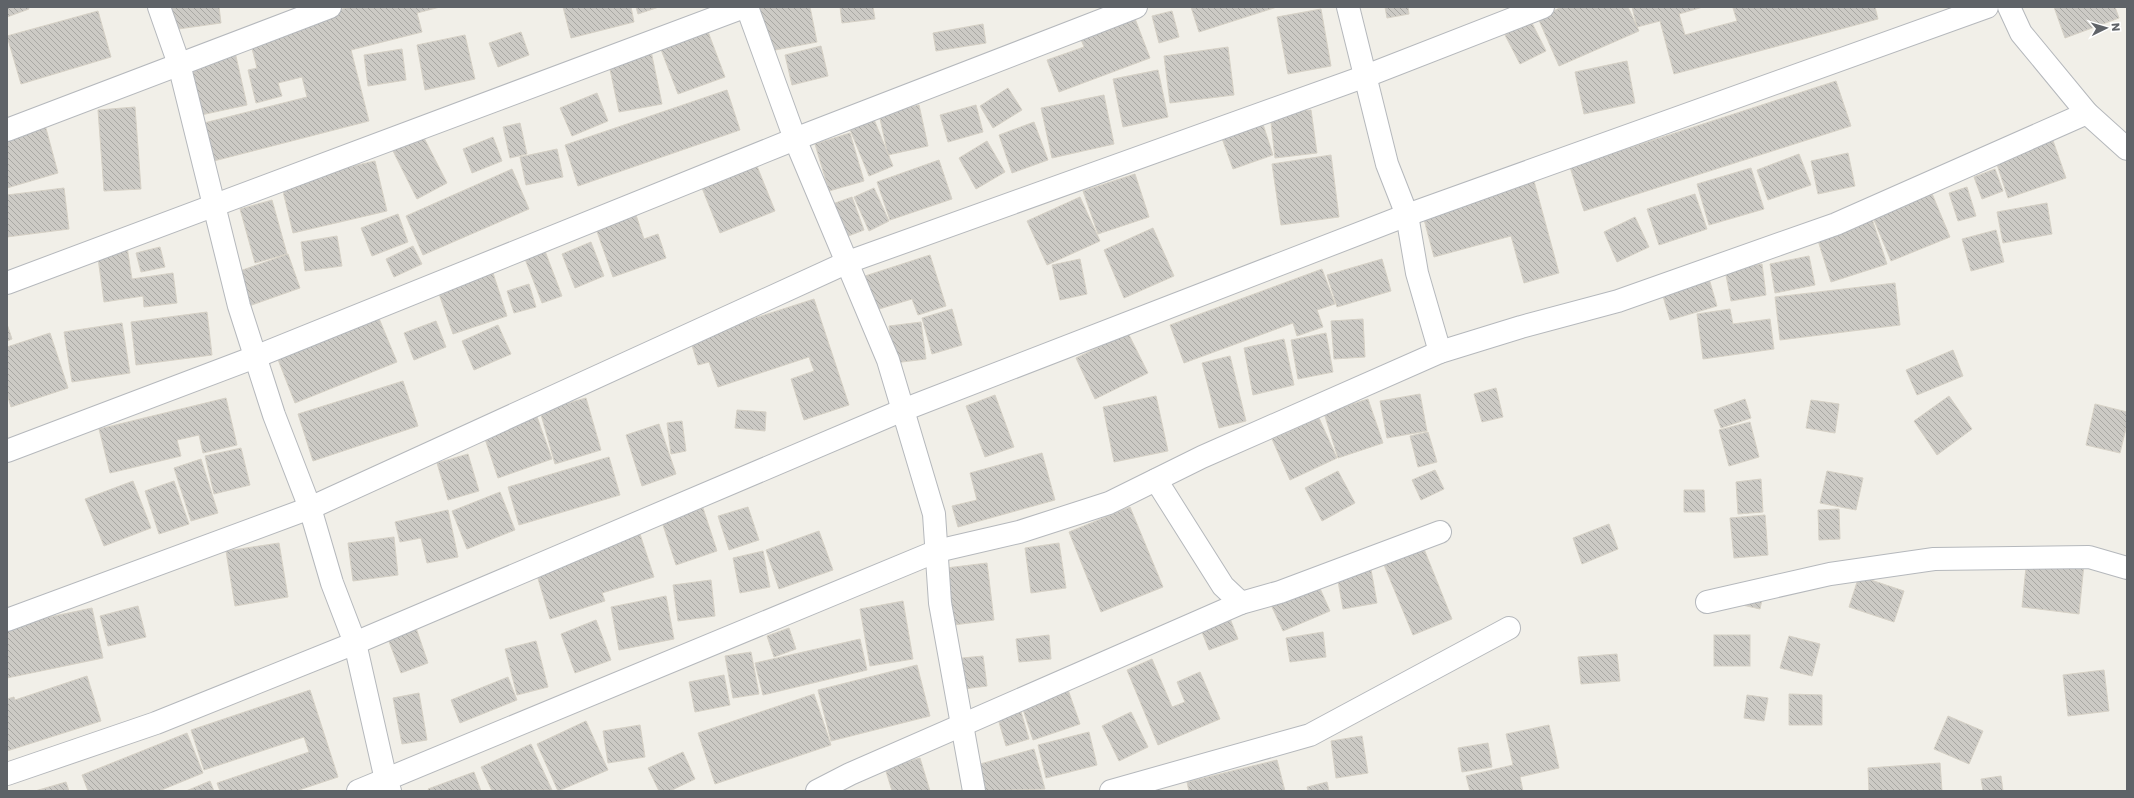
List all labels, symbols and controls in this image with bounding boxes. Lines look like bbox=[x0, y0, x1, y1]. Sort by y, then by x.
north arrow bbox=[2086, 8, 2126, 48]
text: N bbox=[2108, 22, 2124, 32]

